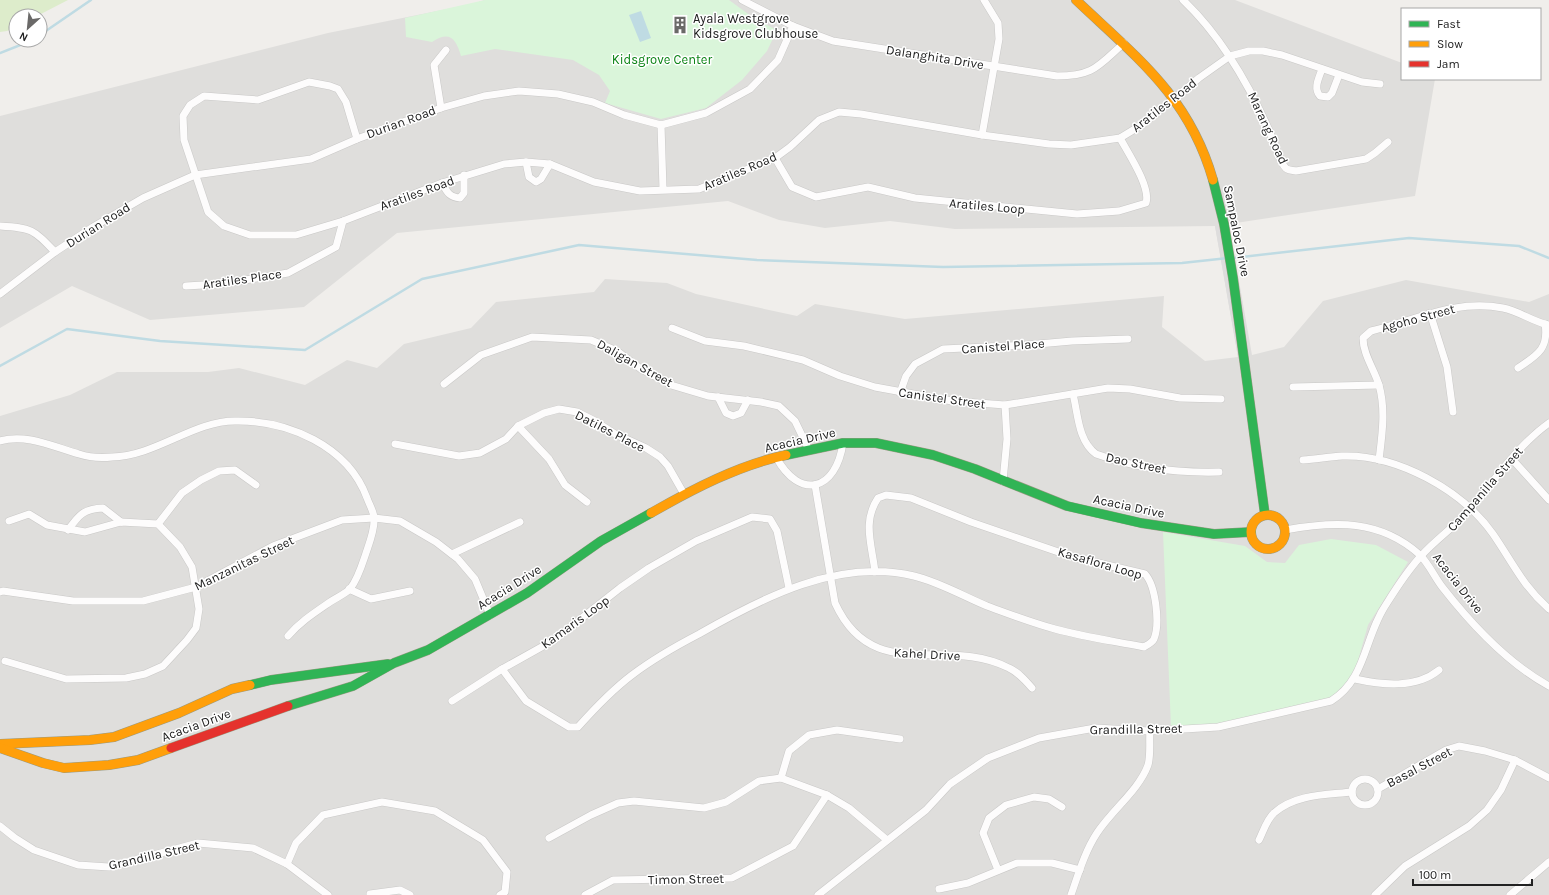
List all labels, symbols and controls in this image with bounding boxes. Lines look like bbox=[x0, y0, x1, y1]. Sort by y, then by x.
north arrow bbox=[8, 8, 48, 48]
legend bbox=[1401, 8, 1541, 80]
place label: Ayala Westgrove Kidsgrove Clubhouse bbox=[693, 11, 819, 41]
building icon: Ayala Westgrove Kidsgrove Clubhouse bbox=[670, 15, 690, 35]
text: Fast bbox=[1437, 17, 1461, 31]
text: N bbox=[17, 29, 30, 44]
text: Slow bbox=[1437, 37, 1463, 51]
street label: Dalanghita Drive bbox=[885, 42, 985, 72]
park label: Kidsgrove Center bbox=[612, 52, 713, 67]
text: Jam bbox=[1437, 57, 1460, 71]
street label: Aratiles Road bbox=[1129, 75, 1199, 135]
street label: Marang Road bbox=[1245, 89, 1291, 167]
street label: Durian Road bbox=[364, 102, 438, 142]
street label: Aratiles Road bbox=[701, 149, 779, 193]
street label: Aratiles Road bbox=[378, 173, 456, 213]
street label: Sampaloc Drive bbox=[1221, 184, 1253, 278]
street label: Aratiles Loop bbox=[948, 195, 1026, 217]
street label: Durian Road bbox=[63, 199, 133, 251]
street label: Aratiles Place bbox=[201, 266, 283, 292]
street label: Agoho Street bbox=[1380, 301, 1457, 335]
street label: Daligan Street bbox=[594, 336, 676, 390]
street label: Canistel Place bbox=[961, 336, 1045, 356]
street label: Canistel Street bbox=[898, 384, 987, 412]
street label: Datiles Place bbox=[573, 407, 648, 455]
street label: Acacia Drive bbox=[763, 424, 837, 455]
street label: Campanilla Street bbox=[1444, 444, 1526, 534]
street label: Dao Street bbox=[1104, 449, 1168, 477]
street label: Acacia Drive bbox=[1092, 491, 1166, 521]
street label: Manzanitas Street bbox=[192, 532, 296, 594]
street label: Kasaflora Loop bbox=[1056, 544, 1144, 582]
street label: Acacia Drive bbox=[1430, 550, 1486, 616]
street label: Acacia Drive bbox=[474, 561, 544, 613]
street label: Kamaris Loop bbox=[538, 592, 612, 652]
street label: Kahel Drive bbox=[893, 645, 961, 663]
street label: Acacia Drive bbox=[159, 705, 233, 744]
street label: Grandilla Street bbox=[1089, 721, 1183, 737]
street label: Basal Street bbox=[1384, 744, 1454, 790]
street label: Grandilla Street bbox=[107, 837, 201, 873]
scale bar bbox=[1413, 861, 1532, 887]
text: 100 m bbox=[1419, 868, 1451, 882]
street label: Timon Street bbox=[648, 871, 724, 887]

